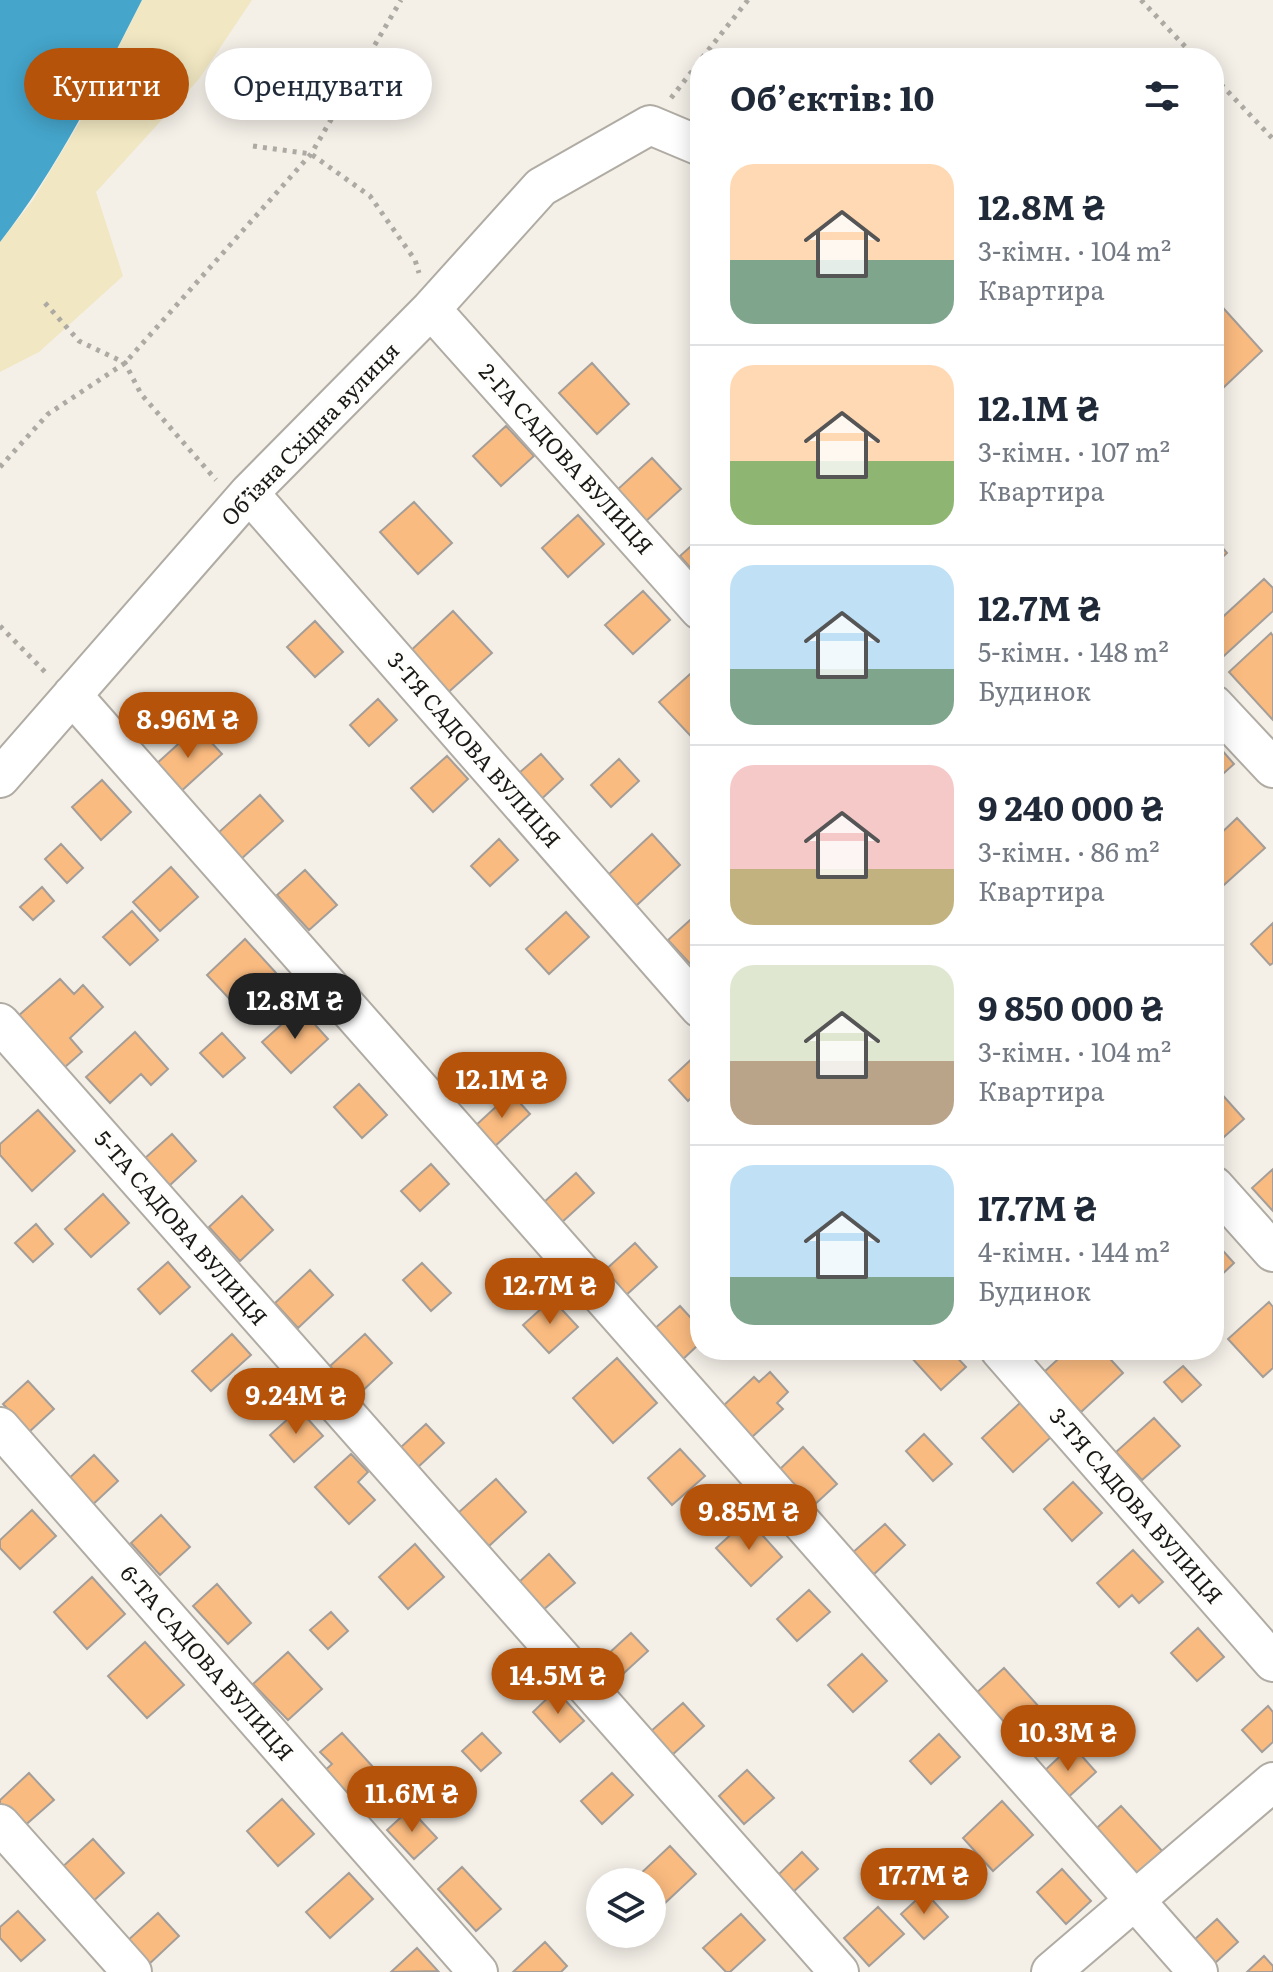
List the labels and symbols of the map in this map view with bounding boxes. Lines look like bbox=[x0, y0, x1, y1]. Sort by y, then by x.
street label: Обʼїзна Східна вулиця bbox=[212, 334, 406, 532]
street label: 2-ГА САДОВА ВУЛИЦЯ bbox=[472, 355, 662, 561]
street label: 3-ТЯ САДОВА ВУЛИЦЯ bbox=[381, 644, 570, 854]
pin: 8.96M ₴ bbox=[114, 692, 262, 760]
pin: 12.8M ₴ bbox=[221, 973, 369, 1041]
pin: 12.1M ₴ bbox=[428, 1052, 576, 1120]
street label: 5-ТА САДОВА ВУЛИЦЯ bbox=[88, 1122, 276, 1332]
pin: 12.7M ₴ bbox=[476, 1258, 624, 1326]
pin: 9.24M ₴ bbox=[222, 1368, 370, 1436]
street label: 3-ТЯ САДОВА ВУЛИЦЯ bbox=[1043, 1400, 1232, 1610]
pin: 9.85M ₴ bbox=[675, 1484, 823, 1552]
street label: 6-ТА САДОВА ВУЛИЦЯ bbox=[114, 1557, 302, 1767]
pin: 14.5M ₴ bbox=[484, 1648, 632, 1716]
pin: 10.3M ₴ bbox=[994, 1705, 1142, 1773]
pin: 11.6M ₴ bbox=[338, 1766, 486, 1834]
pin: 17.7M ₴ bbox=[850, 1848, 998, 1916]

